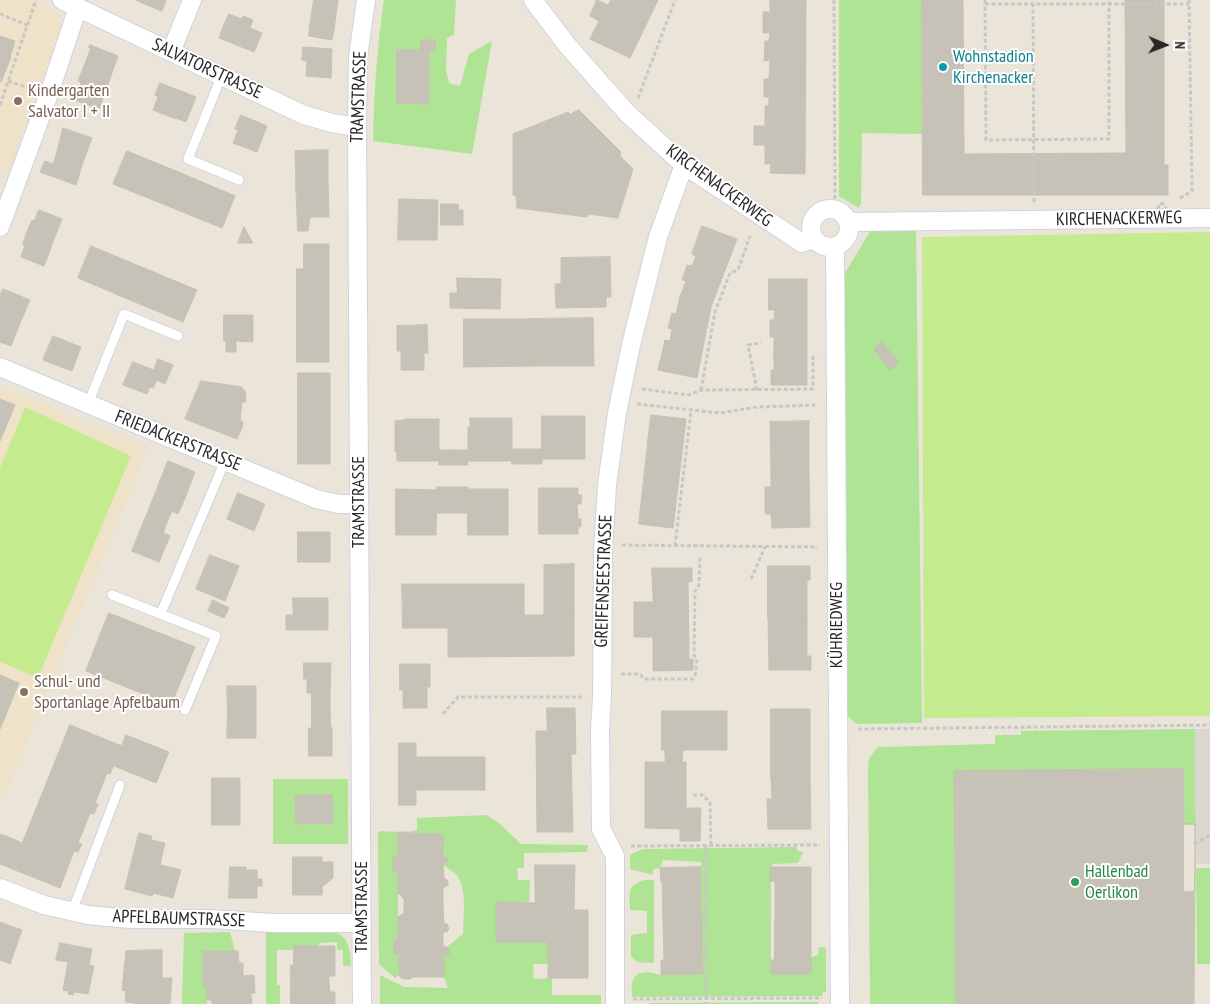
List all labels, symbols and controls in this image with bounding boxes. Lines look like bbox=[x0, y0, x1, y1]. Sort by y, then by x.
north arrow bbox=[1140, 20, 1190, 70]
street label: SALVATORSTRASSE bbox=[149, 34, 265, 104]
text: N bbox=[1171, 41, 1189, 49]
place label: Wohnstadion Kirchenacker bbox=[953, 46, 1034, 88]
street label: TRAMSTRASSE bbox=[347, 51, 371, 143]
marker: Wohnstadion Kirchenacker bbox=[937, 61, 949, 73]
place label: Kindergarten Salvator I + II bbox=[28, 80, 110, 122]
marker: Kindergarten Salvator I + II bbox=[12, 95, 24, 107]
street label: KIRCHENACKERWEG bbox=[662, 140, 776, 232]
street label: KIRCHENACKERWEG bbox=[1056, 207, 1182, 231]
street label: FRIEDACKERSTRASSE bbox=[112, 406, 244, 476]
street label: TRAMSTRASSE bbox=[348, 456, 370, 548]
street label: GREIFENSEESTRASSE bbox=[591, 514, 617, 648]
street label: KÜHRIEDWEG bbox=[826, 582, 848, 668]
place label: Schul- und Sportanlage Apfelbaum bbox=[34, 671, 180, 714]
marker: Schul- und Sportanlage Apfelbaum bbox=[18, 686, 30, 698]
street label: TRAMSTRASSE bbox=[351, 861, 373, 953]
place label: Hallenbad Oerlikon bbox=[1085, 861, 1148, 904]
marker: Hallenbad Oerlikon bbox=[1069, 876, 1081, 888]
street label: APFELBAUMSTRASSE bbox=[112, 906, 246, 932]

